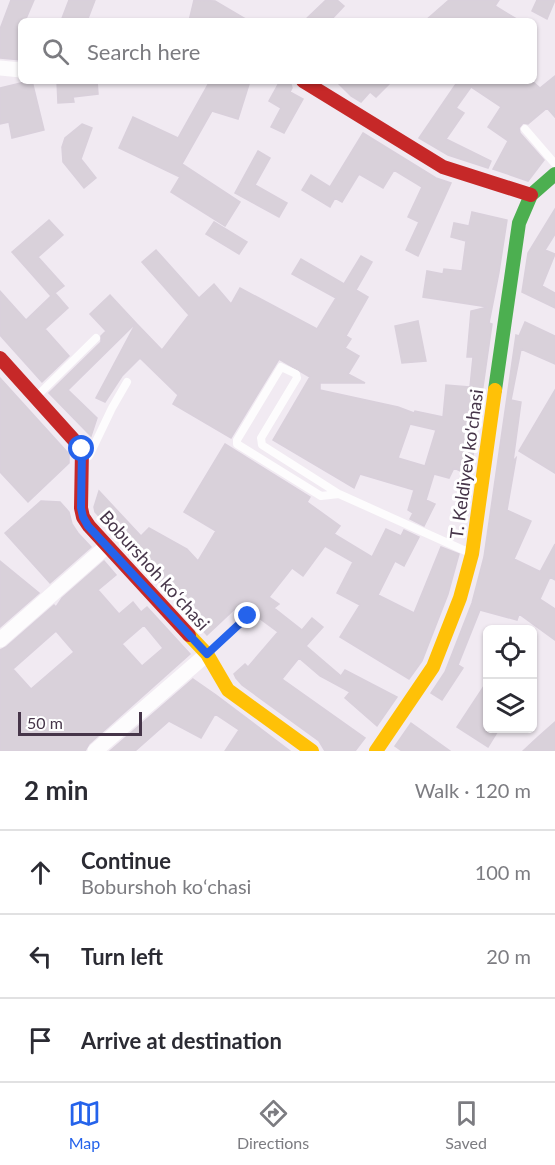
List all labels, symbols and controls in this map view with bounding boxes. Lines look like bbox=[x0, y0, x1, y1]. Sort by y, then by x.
search box bbox=[18, 18, 537, 84]
icon: search bbox=[39, 35, 72, 68]
text: Search here bbox=[87, 38, 200, 65]
street label: T. Keldiyev ko'chasi bbox=[445, 388, 487, 540]
route start bbox=[68, 435, 94, 461]
street label: Boburshoh koʻchasi bbox=[96, 506, 214, 634]
route end bbox=[234, 602, 260, 628]
map controls bbox=[483, 625, 537, 733]
button: locate bbox=[483, 625, 537, 679]
button: layers bbox=[483, 679, 537, 733]
scale bar bbox=[18, 709, 142, 736]
text: 50 m bbox=[27, 713, 63, 732]
text: 2 min bbox=[24, 774, 88, 806]
text: Walk · 120 m bbox=[415, 778, 531, 802]
text: Continue bbox=[81, 847, 171, 874]
icon: ahead bbox=[24, 856, 57, 889]
text: 100 m bbox=[475, 860, 531, 884]
text: Boburshoh koʻchasi bbox=[81, 874, 251, 898]
icon: left bbox=[24, 940, 57, 973]
text: Turn left bbox=[81, 943, 163, 970]
text: 20 m bbox=[486, 944, 531, 968]
icon: arrive bbox=[24, 1024, 57, 1057]
text: Arrive at destination bbox=[81, 1027, 282, 1054]
tab: Map bbox=[68, 1097, 101, 1152]
tab: Directions bbox=[237, 1097, 309, 1152]
tab: Saved bbox=[445, 1097, 487, 1152]

